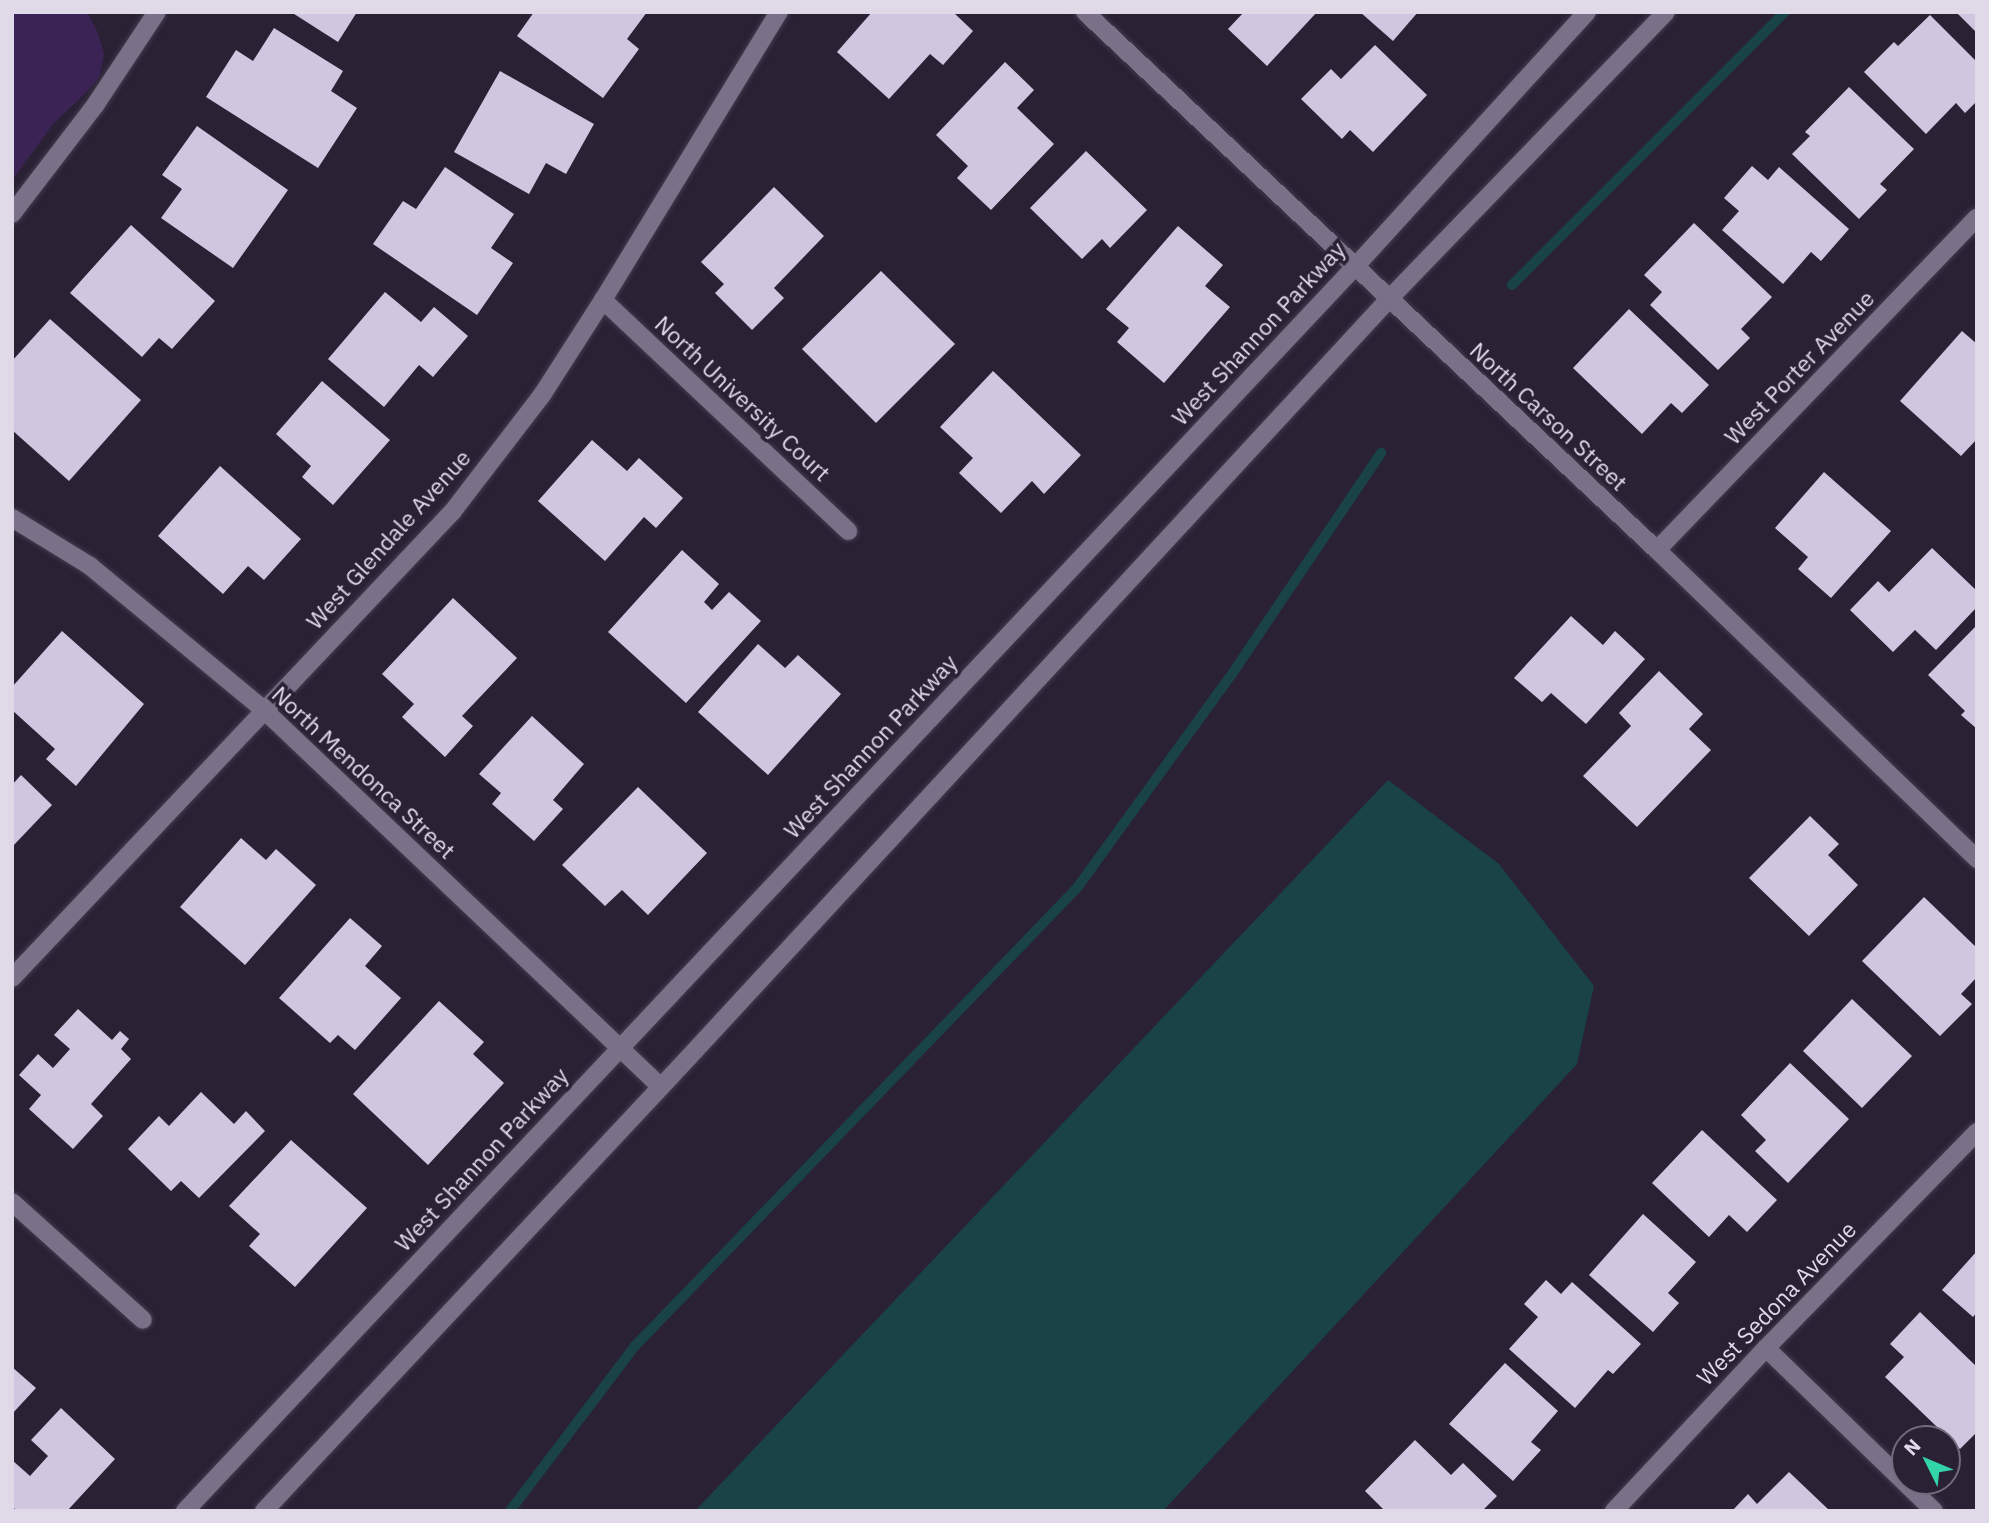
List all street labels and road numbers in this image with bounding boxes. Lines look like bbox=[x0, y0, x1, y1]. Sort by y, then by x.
street label: West Shannon Parkway bbox=[1166, 235, 1350, 431]
street label: West Porter Avenue bbox=[1718, 284, 1880, 450]
street label: North University Court bbox=[650, 310, 836, 486]
street label: North Carson Street bbox=[1465, 336, 1633, 496]
street label: West Glendale Avenue bbox=[300, 444, 476, 634]
street label: West Shannon Parkway bbox=[778, 648, 962, 844]
street label: North Mendonca Street bbox=[267, 680, 461, 864]
street label: West Shannon Parkway bbox=[389, 1061, 573, 1257]
street label: West Sedona Avenue bbox=[1691, 1215, 1861, 1391]

